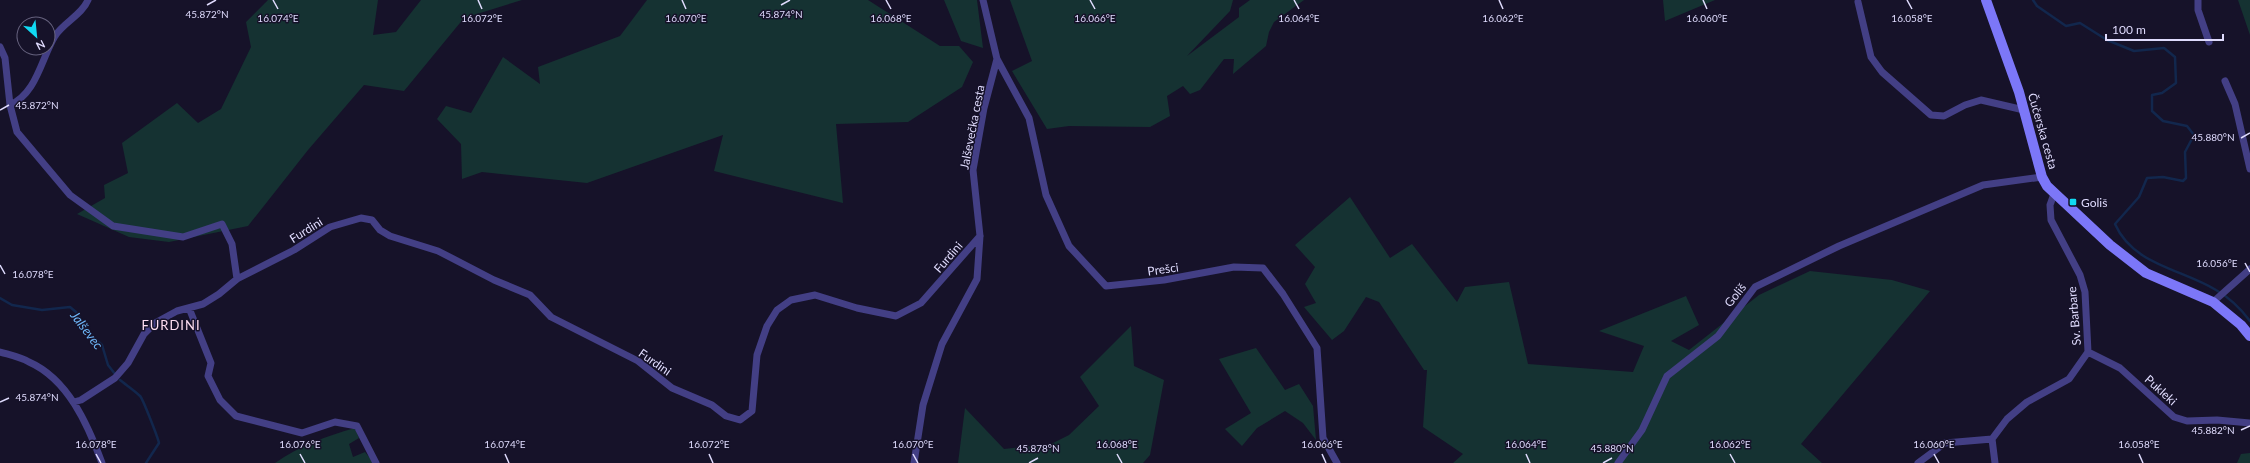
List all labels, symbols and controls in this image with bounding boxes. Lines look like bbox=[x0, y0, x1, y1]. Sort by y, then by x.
text: 45.872°N bbox=[185, 8, 229, 20]
text: 45.874°N bbox=[759, 8, 803, 20]
text: 16.074°E bbox=[257, 12, 299, 24]
text: 16.072°E bbox=[461, 12, 503, 24]
text: 16.070°E bbox=[665, 12, 707, 24]
text: 16.068°E bbox=[870, 12, 912, 24]
text: 16.066°E bbox=[1074, 12, 1116, 24]
text: 16.064°E bbox=[1278, 12, 1320, 24]
text: 16.062°E bbox=[1482, 12, 1524, 24]
text: 16.060°E bbox=[1686, 12, 1728, 24]
text: 16.058°E bbox=[1891, 12, 1933, 24]
north arrow bbox=[16, 16, 56, 56]
scale bar bbox=[2106, 16, 2223, 42]
text: 100 m bbox=[2112, 22, 2146, 37]
text: N bbox=[34, 38, 47, 53]
street label: Jalševečka cesta bbox=[956, 83, 988, 170]
street label: Čučerska cesta bbox=[2025, 91, 2061, 171]
text: 45.872°N bbox=[15, 99, 59, 111]
text: 45.880°N bbox=[2191, 131, 2235, 143]
place label: Goliš bbox=[2081, 195, 2107, 210]
marker: Goliš bbox=[2068, 197, 2078, 207]
street label: Furdini bbox=[287, 214, 325, 246]
street label: Furdini bbox=[930, 238, 966, 276]
text: 16.056°E bbox=[2196, 257, 2238, 269]
street label: Prešci bbox=[1146, 259, 1180, 279]
text: 16.078°E bbox=[12, 268, 54, 280]
street label: Goliš bbox=[1721, 280, 1749, 310]
street label: Sv. Barbare bbox=[2064, 286, 2084, 346]
water label: Jalševec bbox=[67, 307, 107, 352]
district label: FURDINI bbox=[141, 317, 201, 333]
street label: Furdini bbox=[636, 345, 674, 379]
street label: Pukleki bbox=[2142, 372, 2180, 408]
text: 45.874°N bbox=[15, 391, 59, 403]
text: 45.882°N bbox=[2191, 424, 2235, 436]
text: 16.078°E bbox=[75, 438, 117, 450]
text: 16.076°E bbox=[279, 438, 321, 450]
text: 16.074°E bbox=[484, 438, 526, 450]
text: 16.072°E bbox=[688, 438, 730, 450]
text: 16.070°E bbox=[892, 438, 934, 450]
text: 16.068°E bbox=[1096, 438, 1138, 450]
text: 16.066°E bbox=[1301, 438, 1343, 450]
text: 16.064°E bbox=[1505, 438, 1547, 450]
text: 16.062°E bbox=[1709, 438, 1751, 450]
text: 16.060°E bbox=[1913, 438, 1955, 450]
text: 16.058°E bbox=[2118, 438, 2160, 450]
text: 45.878°N bbox=[1016, 442, 1060, 454]
text: 45.880°N bbox=[1590, 442, 1634, 454]

